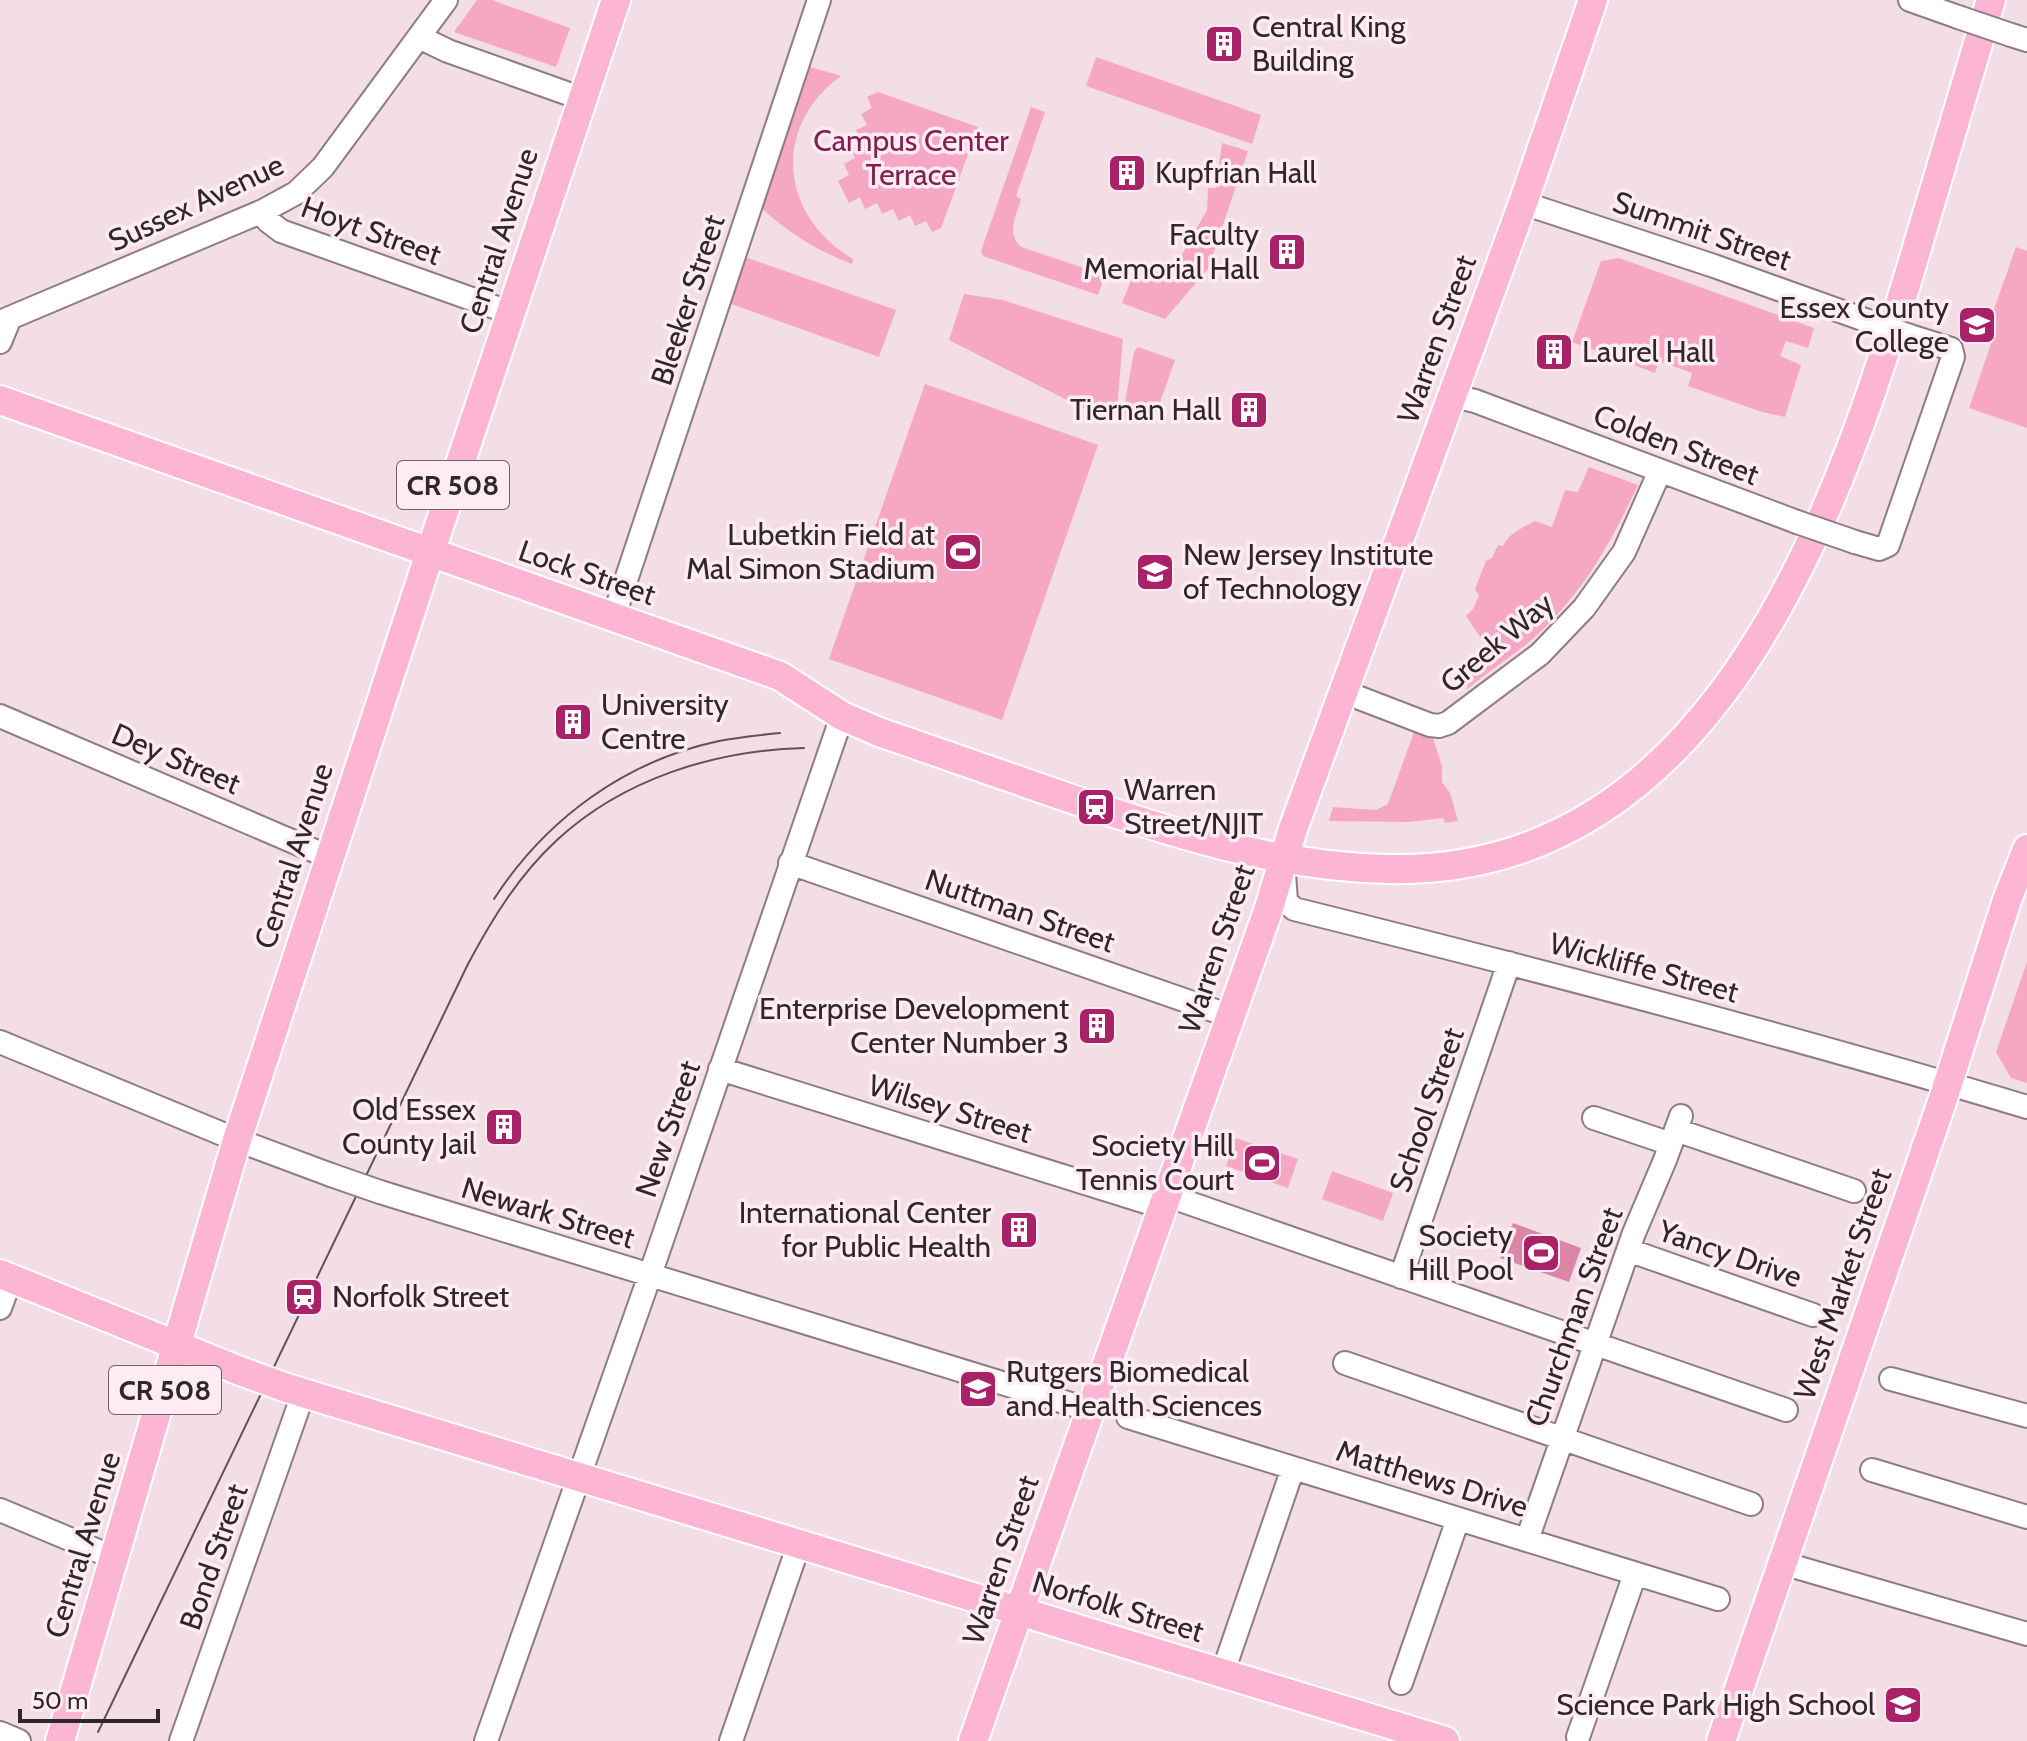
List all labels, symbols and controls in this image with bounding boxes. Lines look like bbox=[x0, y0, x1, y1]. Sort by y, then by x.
place label: Central King Building bbox=[1252, 8, 1406, 79]
building icon: Central King Building bbox=[1203, 23, 1245, 65]
park label: Campus Center Terrace bbox=[813, 122, 1009, 193]
street label: Central Avenue bbox=[451, 143, 546, 338]
street label: Sussex Avenue bbox=[102, 146, 289, 259]
building icon: Kupfrian Hall bbox=[1106, 152, 1148, 194]
place label: Kupfrian Hall bbox=[1155, 154, 1317, 191]
street label: Summit Street bbox=[1608, 183, 1796, 278]
street label: Hoyt Street bbox=[296, 188, 446, 273]
street label: Bleeker Street bbox=[643, 210, 732, 390]
place label: Faculty Memorial Hall bbox=[1083, 216, 1259, 287]
building icon: Faculty Memorial Hall bbox=[1266, 231, 1308, 273]
street label: Warren Street bbox=[1389, 250, 1484, 428]
place label: Essex County College bbox=[1779, 289, 1949, 360]
school or university icon: Essex County College bbox=[1956, 304, 1998, 346]
building icon: Laurel Hall bbox=[1533, 331, 1575, 373]
place label: Laurel Hall bbox=[1582, 333, 1715, 370]
building icon: Tiernan Hall bbox=[1228, 389, 1270, 431]
place label: Tiernan Hall bbox=[1070, 391, 1221, 428]
street label: Colden Street bbox=[1588, 396, 1764, 493]
road number: CR 508 bbox=[397, 461, 509, 509]
place label: Lubetkin Field at Mal Simon Stadium bbox=[686, 516, 935, 587]
sports icon: Lubetkin Field at Mal Simon Stadium bbox=[942, 531, 984, 573]
street label: Lock Street bbox=[514, 532, 660, 613]
place label: New Jersey Institute of Technology bbox=[1183, 536, 1433, 607]
school or university icon: New Jersey Institute of Technology bbox=[1134, 551, 1176, 593]
street label: Greek Way bbox=[1433, 585, 1561, 701]
place label: University Centre bbox=[601, 686, 729, 757]
building icon: University Centre bbox=[552, 701, 594, 743]
street label: Dey Street bbox=[106, 715, 246, 802]
street label: Central Avenue bbox=[246, 758, 341, 953]
place label: Warren Street/NJIT bbox=[1124, 771, 1263, 842]
station icon: Warren Street/NJIT bbox=[1075, 786, 1117, 828]
street label: Warren Street bbox=[1170, 860, 1263, 1038]
street label: Nuttman Street bbox=[921, 861, 1120, 960]
street label: Wickliffe Street bbox=[1546, 925, 1743, 1010]
place label: Enterprise Development Center Number 3 bbox=[759, 990, 1069, 1061]
building icon: Enterprise Development Center Number 3 bbox=[1076, 1005, 1118, 1047]
street label: School Street bbox=[1381, 1023, 1472, 1197]
street label: New Street bbox=[627, 1056, 708, 1202]
street label: Wilsey Street bbox=[864, 1066, 1036, 1151]
place label: Old Essex County Jail bbox=[342, 1091, 476, 1162]
building icon: Old Essex County Jail bbox=[483, 1106, 525, 1148]
place label: Society Hill Tennis Court bbox=[1076, 1127, 1234, 1198]
sports icon: Society Hill Tennis Court bbox=[1241, 1142, 1283, 1184]
street label: West Market Street bbox=[1786, 1163, 1899, 1404]
street label: Newark Street bbox=[457, 1169, 639, 1256]
place label: International Center for Public Health bbox=[739, 1194, 992, 1265]
street label: Churchman Street bbox=[1517, 1202, 1630, 1432]
building icon: International Center for Public Health bbox=[998, 1209, 1040, 1251]
street label: Yancy Drive bbox=[1653, 1211, 1807, 1295]
place label: Society Hill Pool bbox=[1408, 1217, 1513, 1288]
sports icon: Society Hill Pool bbox=[1520, 1232, 1562, 1274]
station icon: Norfolk Street bbox=[283, 1276, 325, 1318]
place label: Norfolk Street bbox=[332, 1278, 509, 1315]
place label: Rutgers Biomedical and Health Sciences bbox=[1006, 1353, 1262, 1424]
road number: CR 508 bbox=[109, 1366, 221, 1414]
school or university icon: Rutgers Biomedical and Health Sciences bbox=[957, 1368, 999, 1410]
street label: Matthews Drive bbox=[1332, 1432, 1532, 1525]
street label: Central Avenue bbox=[37, 1447, 128, 1642]
street label: Warren Street bbox=[954, 1471, 1047, 1649]
street label: Bond Street bbox=[171, 1479, 256, 1635]
street label: Norfolk Street bbox=[1028, 1563, 1208, 1650]
scale bar bbox=[20, 1673, 158, 1723]
school or university icon: Science Park High School bbox=[1882, 1684, 1924, 1726]
text: 50 m bbox=[32, 1686, 88, 1715]
place label: Science Park High School bbox=[1556, 1686, 1875, 1723]

